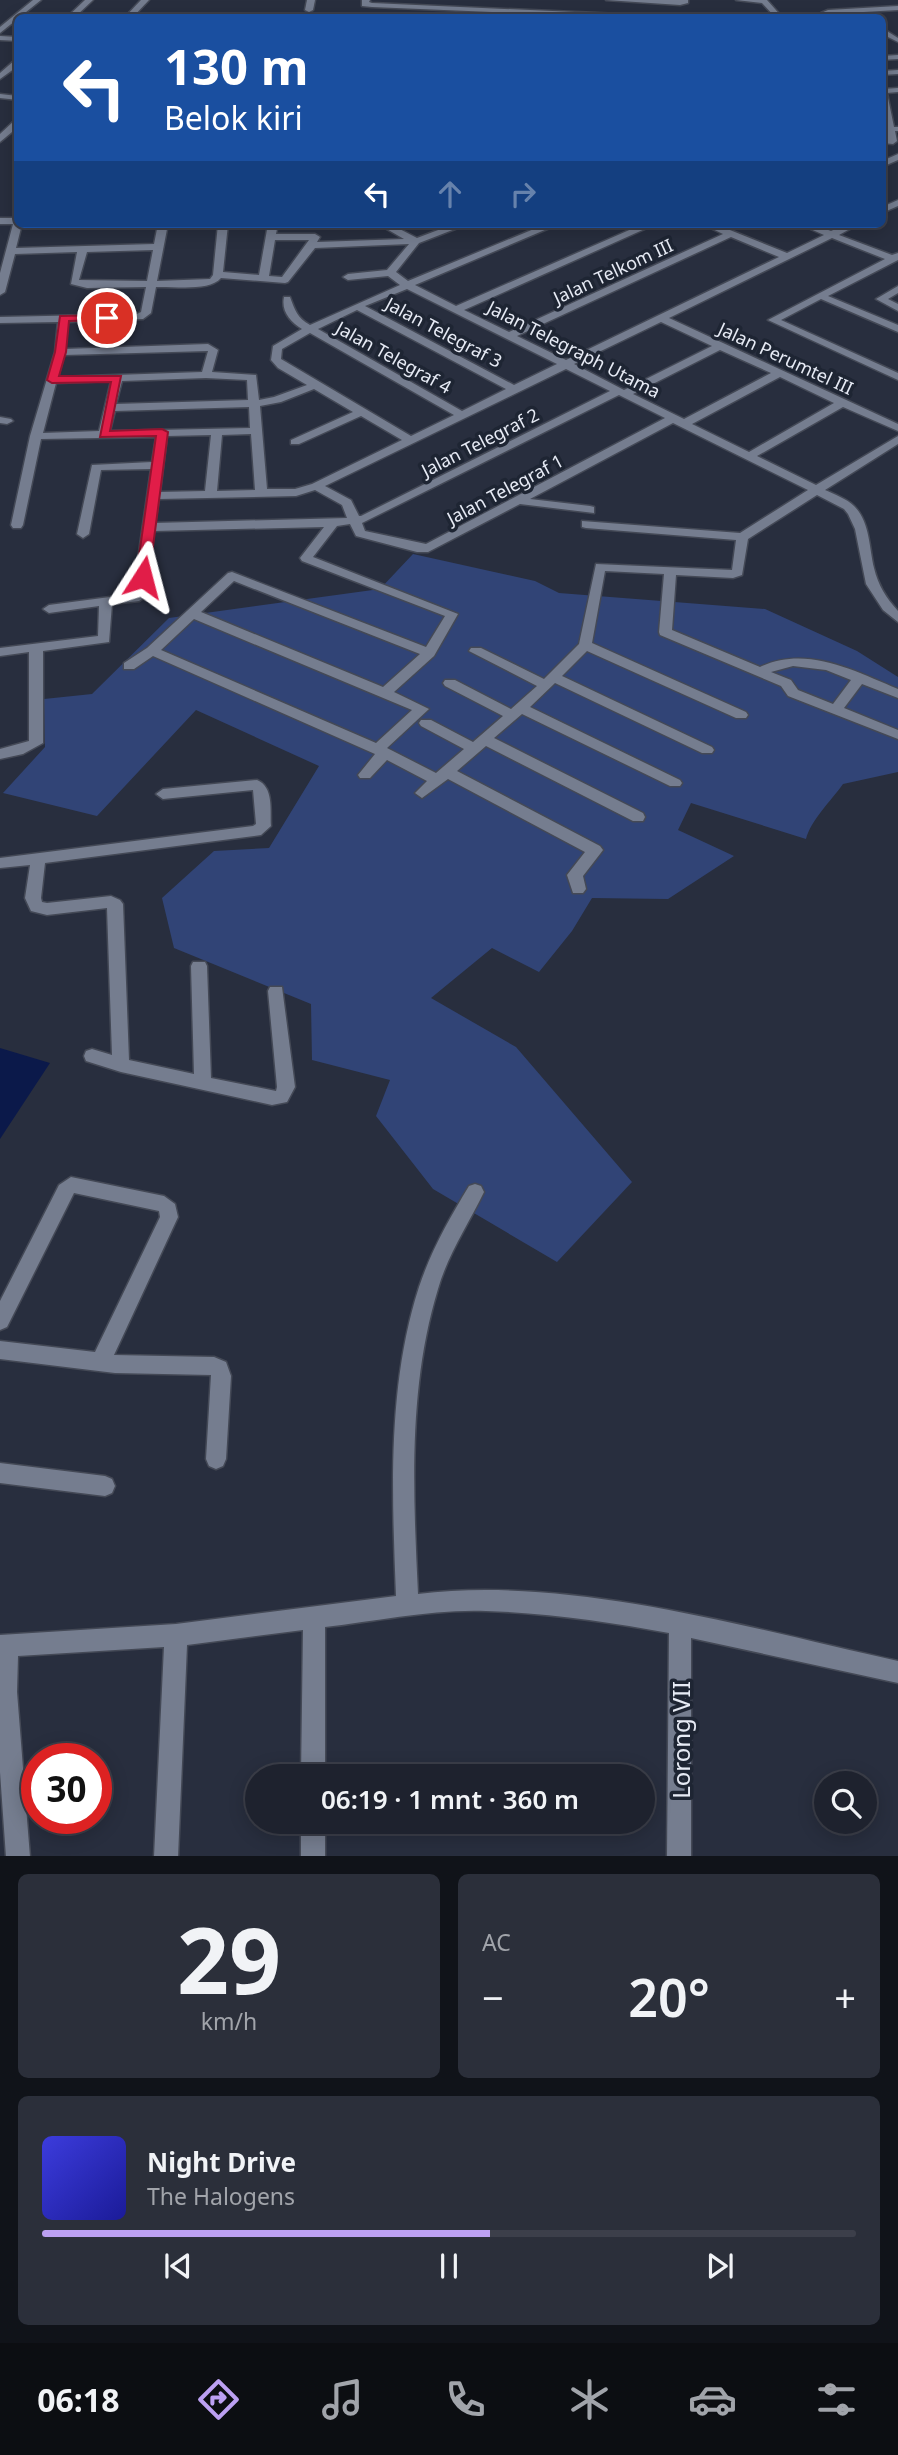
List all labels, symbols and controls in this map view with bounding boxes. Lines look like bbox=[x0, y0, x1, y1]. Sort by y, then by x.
text: 130 m bbox=[164, 33, 309, 99]
icon: left bbox=[49, 42, 140, 133]
text: Belok kiri bbox=[164, 96, 303, 139]
icon: left bbox=[358, 175, 396, 213]
icon: ahead bbox=[431, 175, 469, 213]
icon: right bbox=[504, 175, 542, 213]
street label: Jalan Telkom III bbox=[547, 233, 677, 310]
pin bbox=[77, 288, 137, 348]
street label: Jalan Telegraf 3 bbox=[380, 290, 506, 373]
street label: Jalan Telegraph Utama bbox=[482, 294, 665, 403]
icon: arrive bbox=[88, 299, 126, 337]
street label: Jalan Telegraf 4 bbox=[330, 314, 456, 399]
street label: Jalan Perumtel III bbox=[713, 315, 857, 400]
street label: Jalan Telegraf 2 bbox=[415, 402, 543, 483]
street label: Jalan Telegraf 1 bbox=[441, 448, 567, 531]
position arrow bbox=[106, 540, 180, 614]
street label: Lorong VII bbox=[664, 1681, 697, 1799]
speed limit sign: 30 bbox=[21, 1743, 112, 1834]
map controls bbox=[814, 1771, 877, 1834]
button: search bbox=[814, 1771, 877, 1834]
text: 06:19 · 1 mnt · 360 m bbox=[321, 1781, 579, 1817]
text: 29 bbox=[177, 1897, 281, 2021]
text: AC bbox=[482, 1926, 511, 1958]
text: 20° bbox=[628, 1961, 710, 2032]
text: − bbox=[482, 1971, 504, 2023]
text: + bbox=[834, 1971, 856, 2023]
text: km/h bbox=[201, 2005, 257, 2037]
text: Night Drive bbox=[147, 2144, 296, 2180]
text: The Halogens bbox=[147, 2180, 295, 2212]
icon: previous bbox=[159, 2247, 197, 2285]
icon: pause bbox=[430, 2247, 468, 2285]
icon: next bbox=[701, 2247, 739, 2285]
icon: directions bbox=[194, 2375, 243, 2424]
icon: music bbox=[318, 2375, 367, 2424]
icon: phone bbox=[441, 2375, 490, 2424]
icon: climate bbox=[565, 2375, 614, 2424]
icon: car bbox=[688, 2375, 737, 2424]
icon: filters bbox=[812, 2375, 861, 2424]
text: 06:18 bbox=[37, 2378, 119, 2421]

